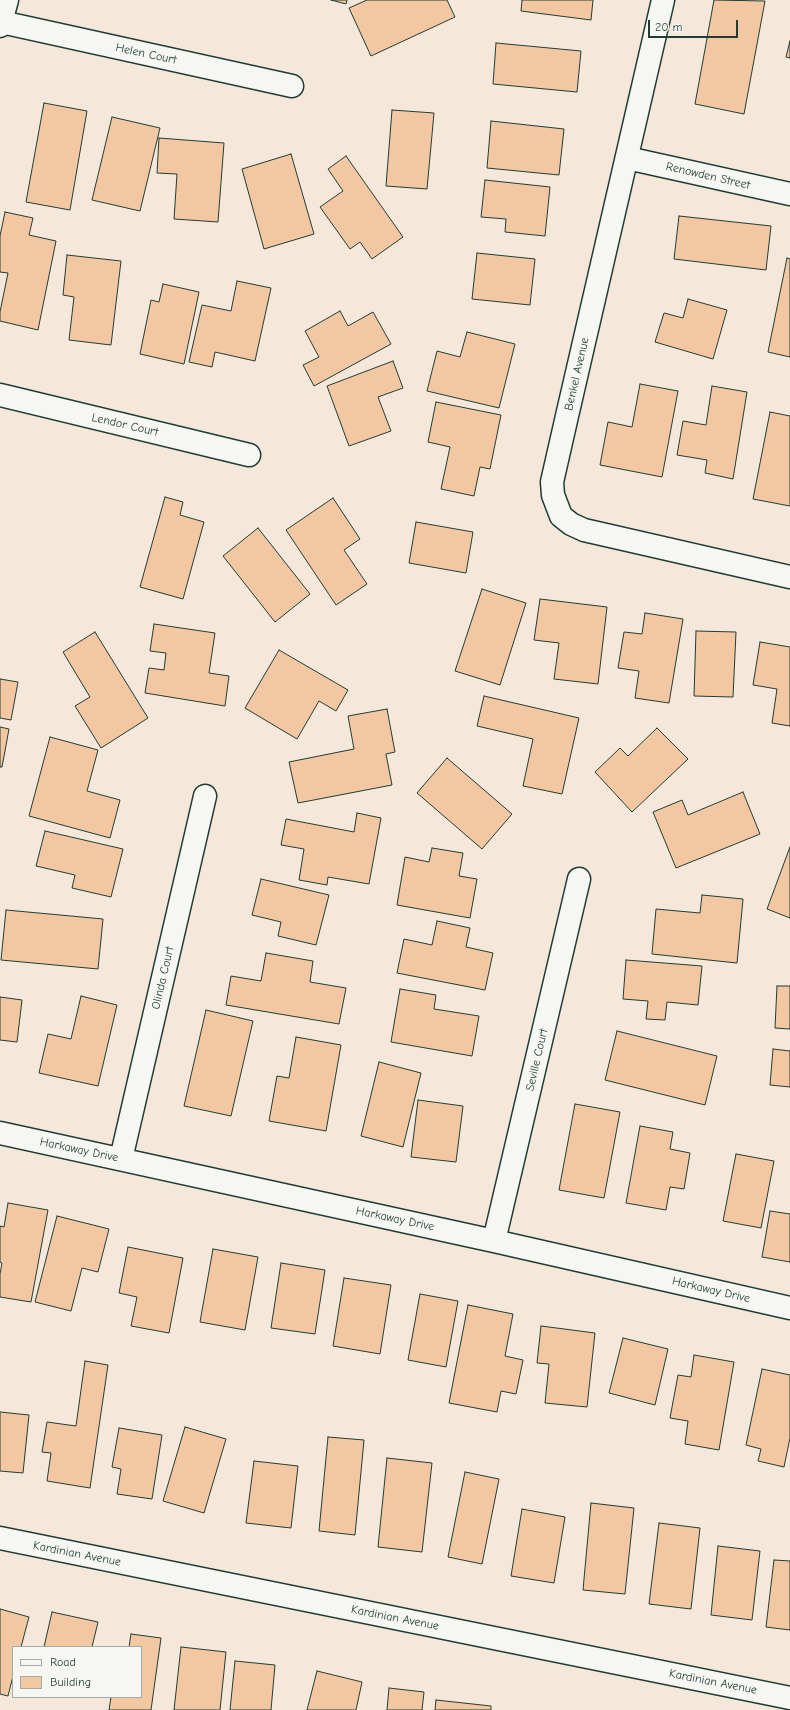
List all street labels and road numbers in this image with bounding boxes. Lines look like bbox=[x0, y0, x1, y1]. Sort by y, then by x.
street label: Helen Court bbox=[114, 41, 178, 67]
street label: Renowden Street bbox=[665, 159, 751, 193]
street label: Benkel Avenue bbox=[562, 336, 592, 412]
street label: Lendor Court bbox=[90, 410, 160, 440]
street label: Olinda Court bbox=[149, 945, 177, 1011]
street label: Seville Court bbox=[523, 1027, 551, 1093]
street label: Harkaway Drive bbox=[39, 1135, 119, 1165]
street label: Harkaway Drive bbox=[355, 1204, 435, 1234]
street label: Harkaway Drive bbox=[671, 1274, 751, 1306]
street label: Kardinian Avenue bbox=[32, 1538, 122, 1570]
street label: Kardinian Avenue bbox=[350, 1602, 440, 1634]
street label: Kardinian Avenue bbox=[668, 1666, 758, 1698]

